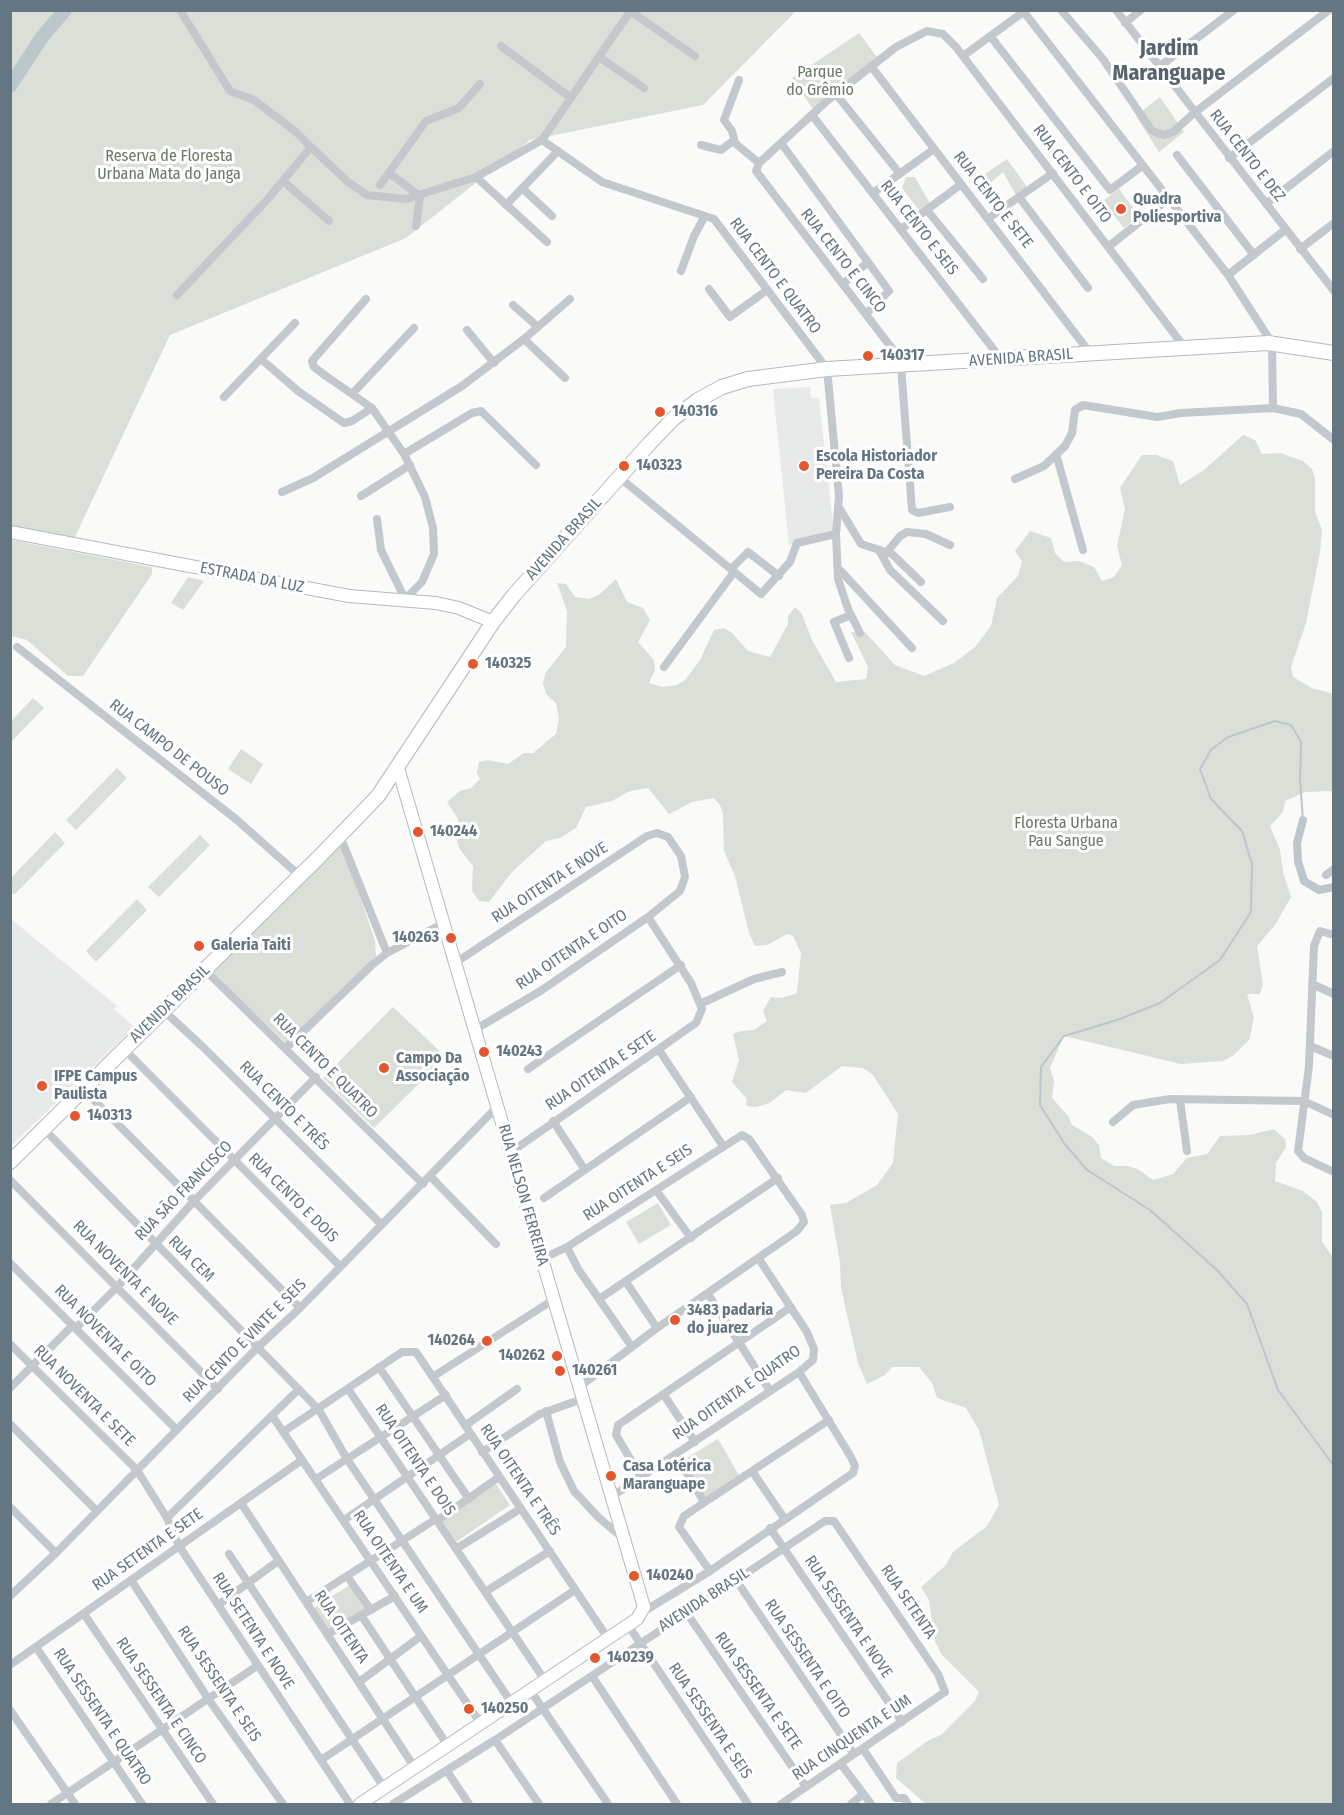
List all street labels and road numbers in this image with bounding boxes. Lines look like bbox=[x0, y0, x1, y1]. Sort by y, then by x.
street label: RUA CENTO E DEZ bbox=[1205, 106, 1289, 206]
street label: RUA CENTO E OITO bbox=[1029, 121, 1115, 227]
street label: RUA CENTO E SETE bbox=[949, 148, 1037, 252]
street label: RUA CENTO E SEIS bbox=[876, 177, 962, 279]
street label: RUA CENTO E CINCO bbox=[796, 205, 890, 317]
street label: RUA CENTO E QUATRO bbox=[725, 214, 825, 338]
street label: AVENIDA BRASIL bbox=[968, 345, 1074, 371]
street label: AVENIDA BRASIL bbox=[522, 494, 606, 584]
street label: ESTRADA DA LUZ bbox=[198, 558, 306, 598]
street label: RUA CAMPO DE POUSO bbox=[105, 695, 233, 801]
street label: RUA OITENTA E NOVE bbox=[488, 838, 612, 928]
street label: RUA OITENTA E OITO bbox=[513, 906, 631, 994]
street label: AVENIDA BRASIL bbox=[126, 961, 214, 1047]
street label: RUA CENTO E QUATRO bbox=[269, 1010, 381, 1122]
street label: RUA OITENTA E SETE bbox=[542, 1027, 660, 1115]
street label: RUA CENTO E TRÊS bbox=[235, 1057, 333, 1155]
street label: RUA NELSON FERREIRA bbox=[494, 1122, 552, 1268]
street label: RUA SÃO FRANCISCO bbox=[131, 1137, 237, 1245]
street label: RUA OITENTA E SEIS bbox=[580, 1140, 696, 1226]
street label: RUA CENTO E DOIS bbox=[244, 1149, 342, 1247]
street label: RUA NOVENTA E NOVE bbox=[69, 1217, 181, 1329]
street label: RUA CEM bbox=[164, 1232, 218, 1286]
street label: RUA CENTO E VINTE E SEIS bbox=[179, 1275, 311, 1407]
street label: RUA NOVENTA E OITO bbox=[50, 1281, 160, 1391]
street label: RUA NOVENTA E SETE bbox=[29, 1341, 139, 1451]
street label: RUA OITENTA E QUATRO bbox=[669, 1342, 805, 1444]
street label: RUA OITENTA E DOIS bbox=[371, 1401, 459, 1519]
street label: RUA OITENTA E TRÊS bbox=[476, 1421, 564, 1539]
street label: RUA SETENTA E SETE bbox=[89, 1505, 207, 1595]
street label: RUA OITENTA E UM bbox=[349, 1507, 431, 1617]
street label: RUA SESSENTA E NOVE bbox=[800, 1552, 896, 1682]
street label: RUA SETENTA bbox=[876, 1561, 940, 1643]
street label: AVENIDA BRASIL bbox=[655, 1564, 753, 1636]
street label: RUA SETENTA E NOVE bbox=[208, 1569, 298, 1693]
street label: RUA OITENTA bbox=[310, 1587, 372, 1667]
street label: RUA SESSENTA E OITO bbox=[760, 1596, 854, 1722]
street label: RUA SESSENTA E SEIS bbox=[173, 1622, 265, 1746]
street label: RUA SESSENTA E SETE bbox=[710, 1629, 806, 1753]
street label: RUA SESSENTA E CINCO bbox=[112, 1634, 210, 1768]
street label: RUA SESSENTA E QUATRO bbox=[49, 1645, 155, 1789]
street label: RUA SESSENTA E SEIS bbox=[664, 1659, 756, 1783]
street label: RUA CINQUENTA E UM bbox=[789, 1691, 915, 1785]

